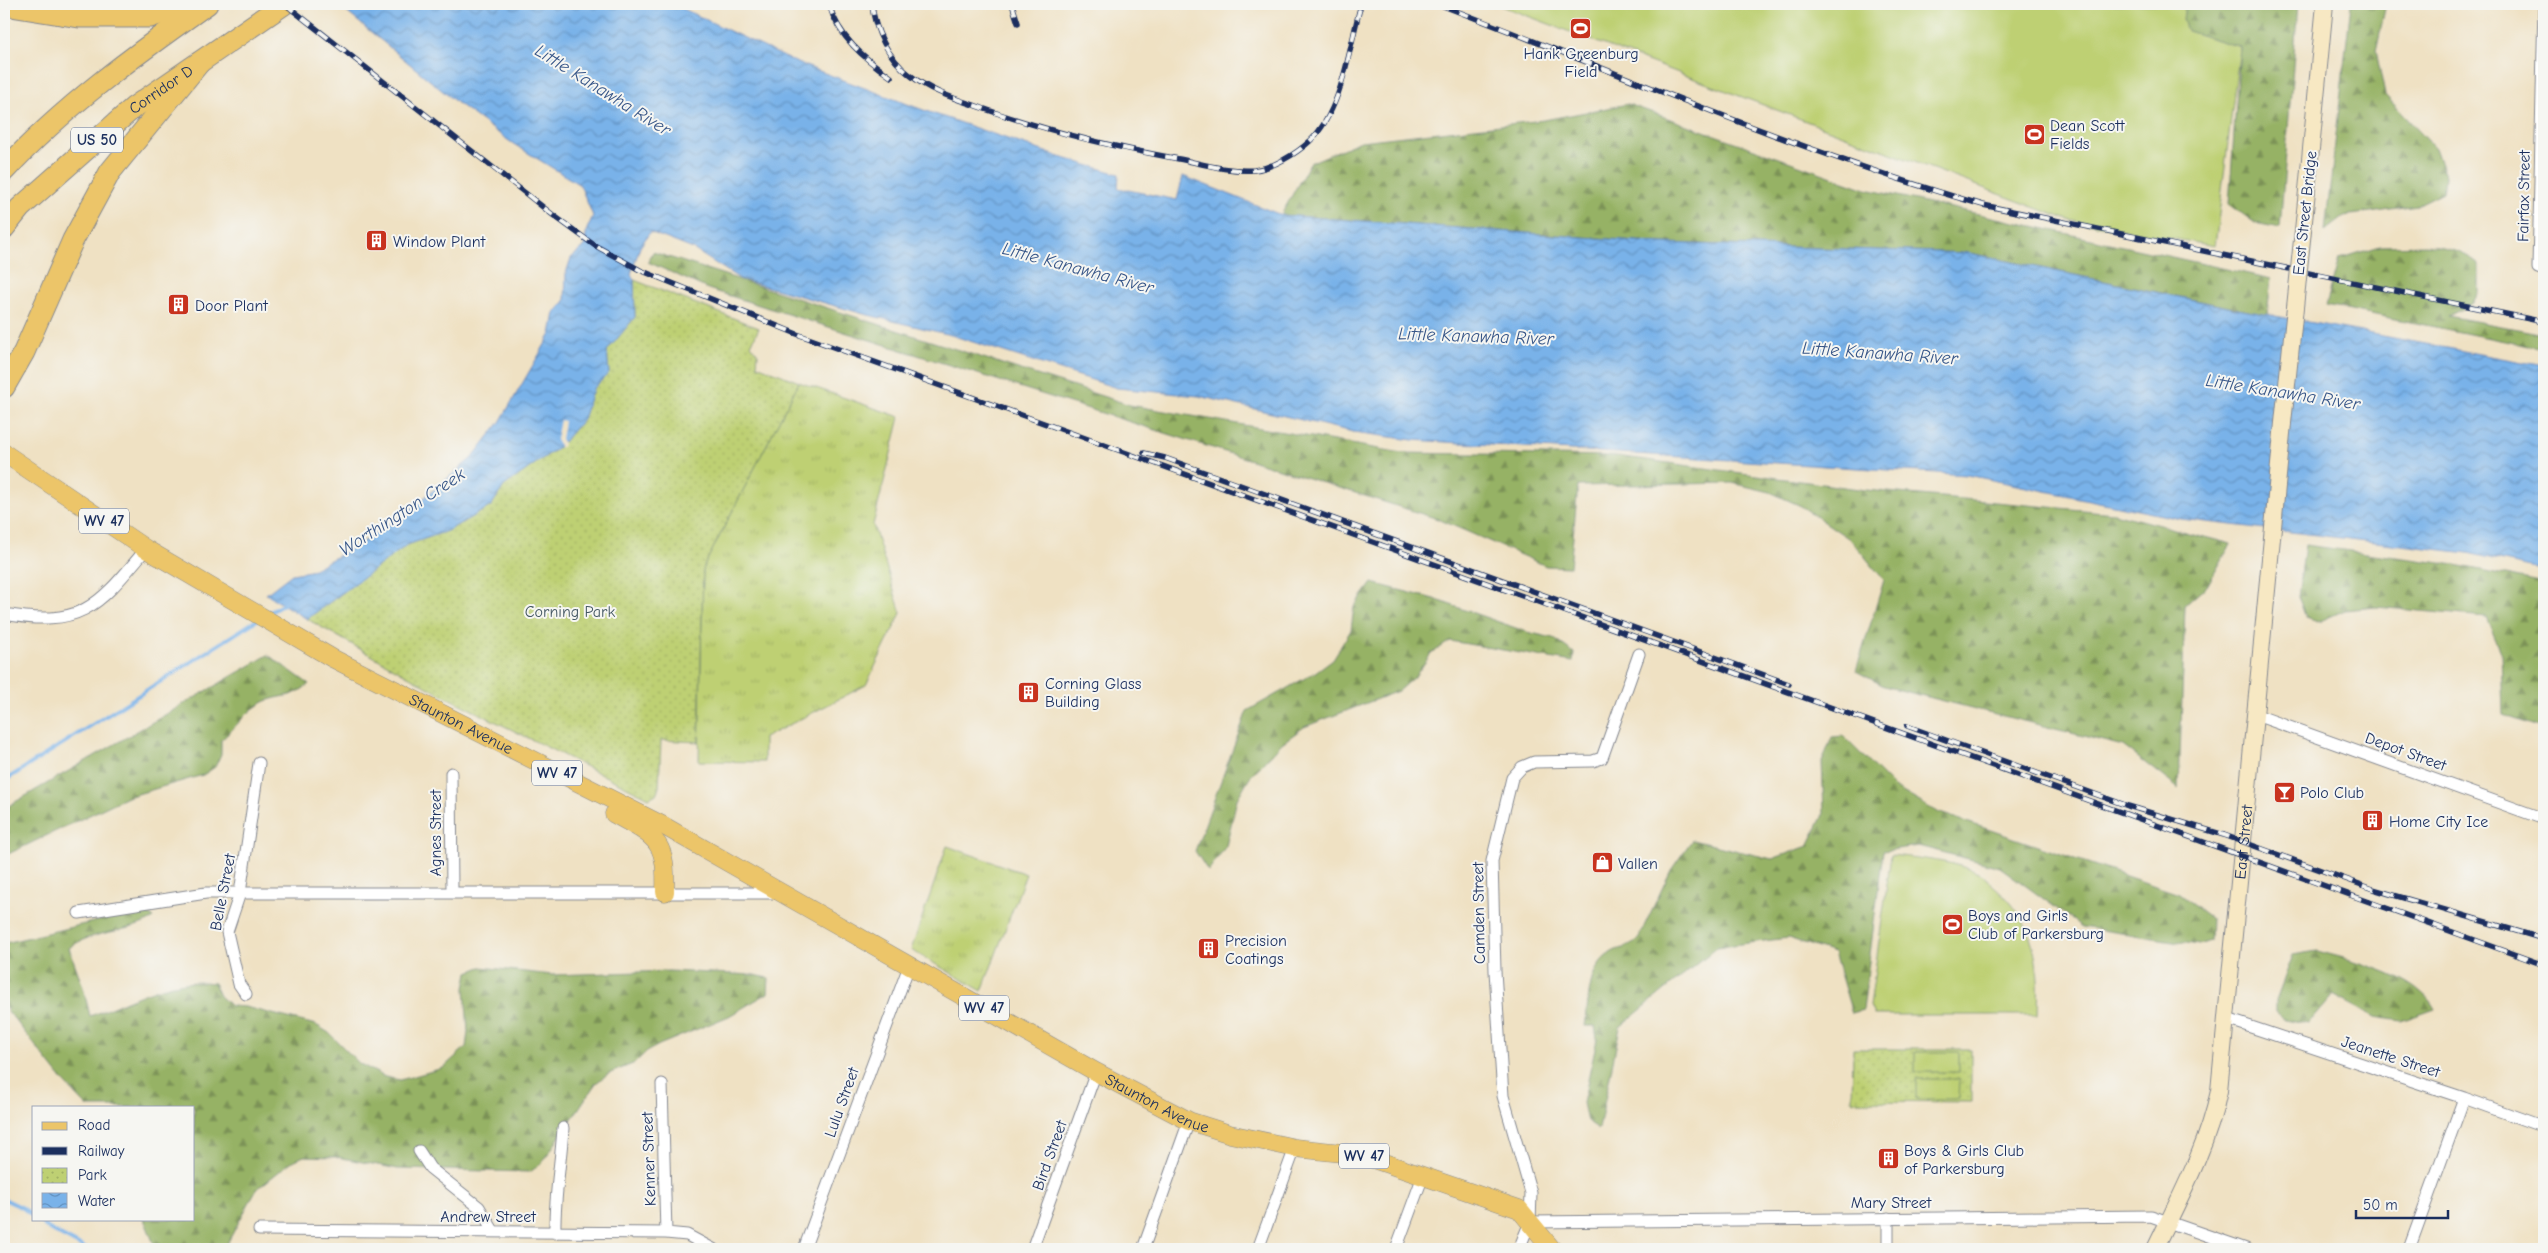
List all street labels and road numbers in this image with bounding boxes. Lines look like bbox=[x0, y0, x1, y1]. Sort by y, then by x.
street label: Corridor D bbox=[126, 62, 196, 118]
road number: US 50 bbox=[71, 128, 123, 152]
street label: Fairfax Street bbox=[2514, 149, 2534, 242]
street label: East Street Bridge bbox=[2290, 150, 2320, 276]
road number: WV 47 bbox=[79, 508, 129, 534]
street label: Staunton Avenue bbox=[406, 691, 516, 758]
street label: Depot Street bbox=[2363, 729, 2449, 775]
road number: WV 47 bbox=[532, 760, 582, 786]
street label: Agnes Street bbox=[427, 789, 445, 876]
street label: East Street bbox=[2231, 804, 2256, 880]
street label: Belle Street bbox=[207, 852, 239, 932]
street label: Camden Street bbox=[1469, 861, 1489, 964]
road number: WV 47 bbox=[959, 996, 1009, 1020]
street label: Jeanette Street bbox=[2339, 1033, 2443, 1081]
street label: Lulu Street bbox=[821, 1065, 863, 1140]
street label: Staunton Avenue bbox=[1102, 1070, 1211, 1137]
street label: Kenner Street bbox=[638, 1111, 660, 1206]
street label: Bird Street bbox=[1029, 1117, 1071, 1193]
road number: WV 47 bbox=[1339, 1144, 1389, 1168]
street label: Mary Street bbox=[1851, 1194, 1932, 1212]
street label: Andrew Street bbox=[440, 1208, 536, 1226]

